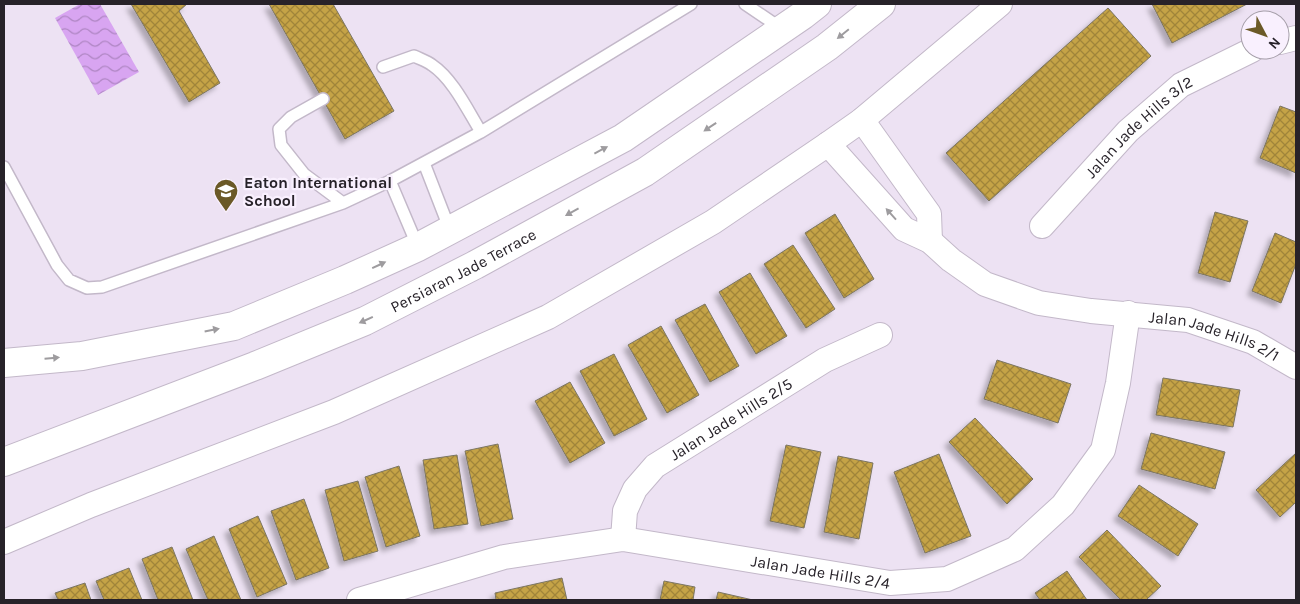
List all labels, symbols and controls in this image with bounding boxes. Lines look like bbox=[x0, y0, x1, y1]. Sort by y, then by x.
north arrow bbox=[1240, 10, 1290, 60]
one-way arrow bbox=[837, 29, 850, 40]
text: N bbox=[1265, 34, 1284, 53]
street label: Jalan Jade Hills 3/2 bbox=[1081, 71, 1195, 182]
one-way arrow bbox=[703, 122, 717, 132]
one-way arrow bbox=[594, 146, 609, 154]
place label: Eaton International School bbox=[244, 173, 392, 210]
school or university icon: Eaton International School bbox=[213, 178, 239, 212]
one-way arrow bbox=[564, 208, 579, 216]
one-way arrow bbox=[885, 209, 897, 221]
street label: Persiaran Jade Terrace bbox=[387, 224, 539, 316]
one-way arrow bbox=[372, 260, 387, 269]
street label: Jalan Jade Hills 2/1 bbox=[1148, 307, 1283, 365]
one-way arrow bbox=[359, 316, 373, 324]
one-way arrow bbox=[205, 326, 220, 334]
one-way arrow bbox=[45, 354, 61, 362]
street label: Jalan Jade Hills 2/5 bbox=[666, 373, 796, 464]
street label: Jalan Jade Hills 2/4 bbox=[750, 551, 892, 592]

